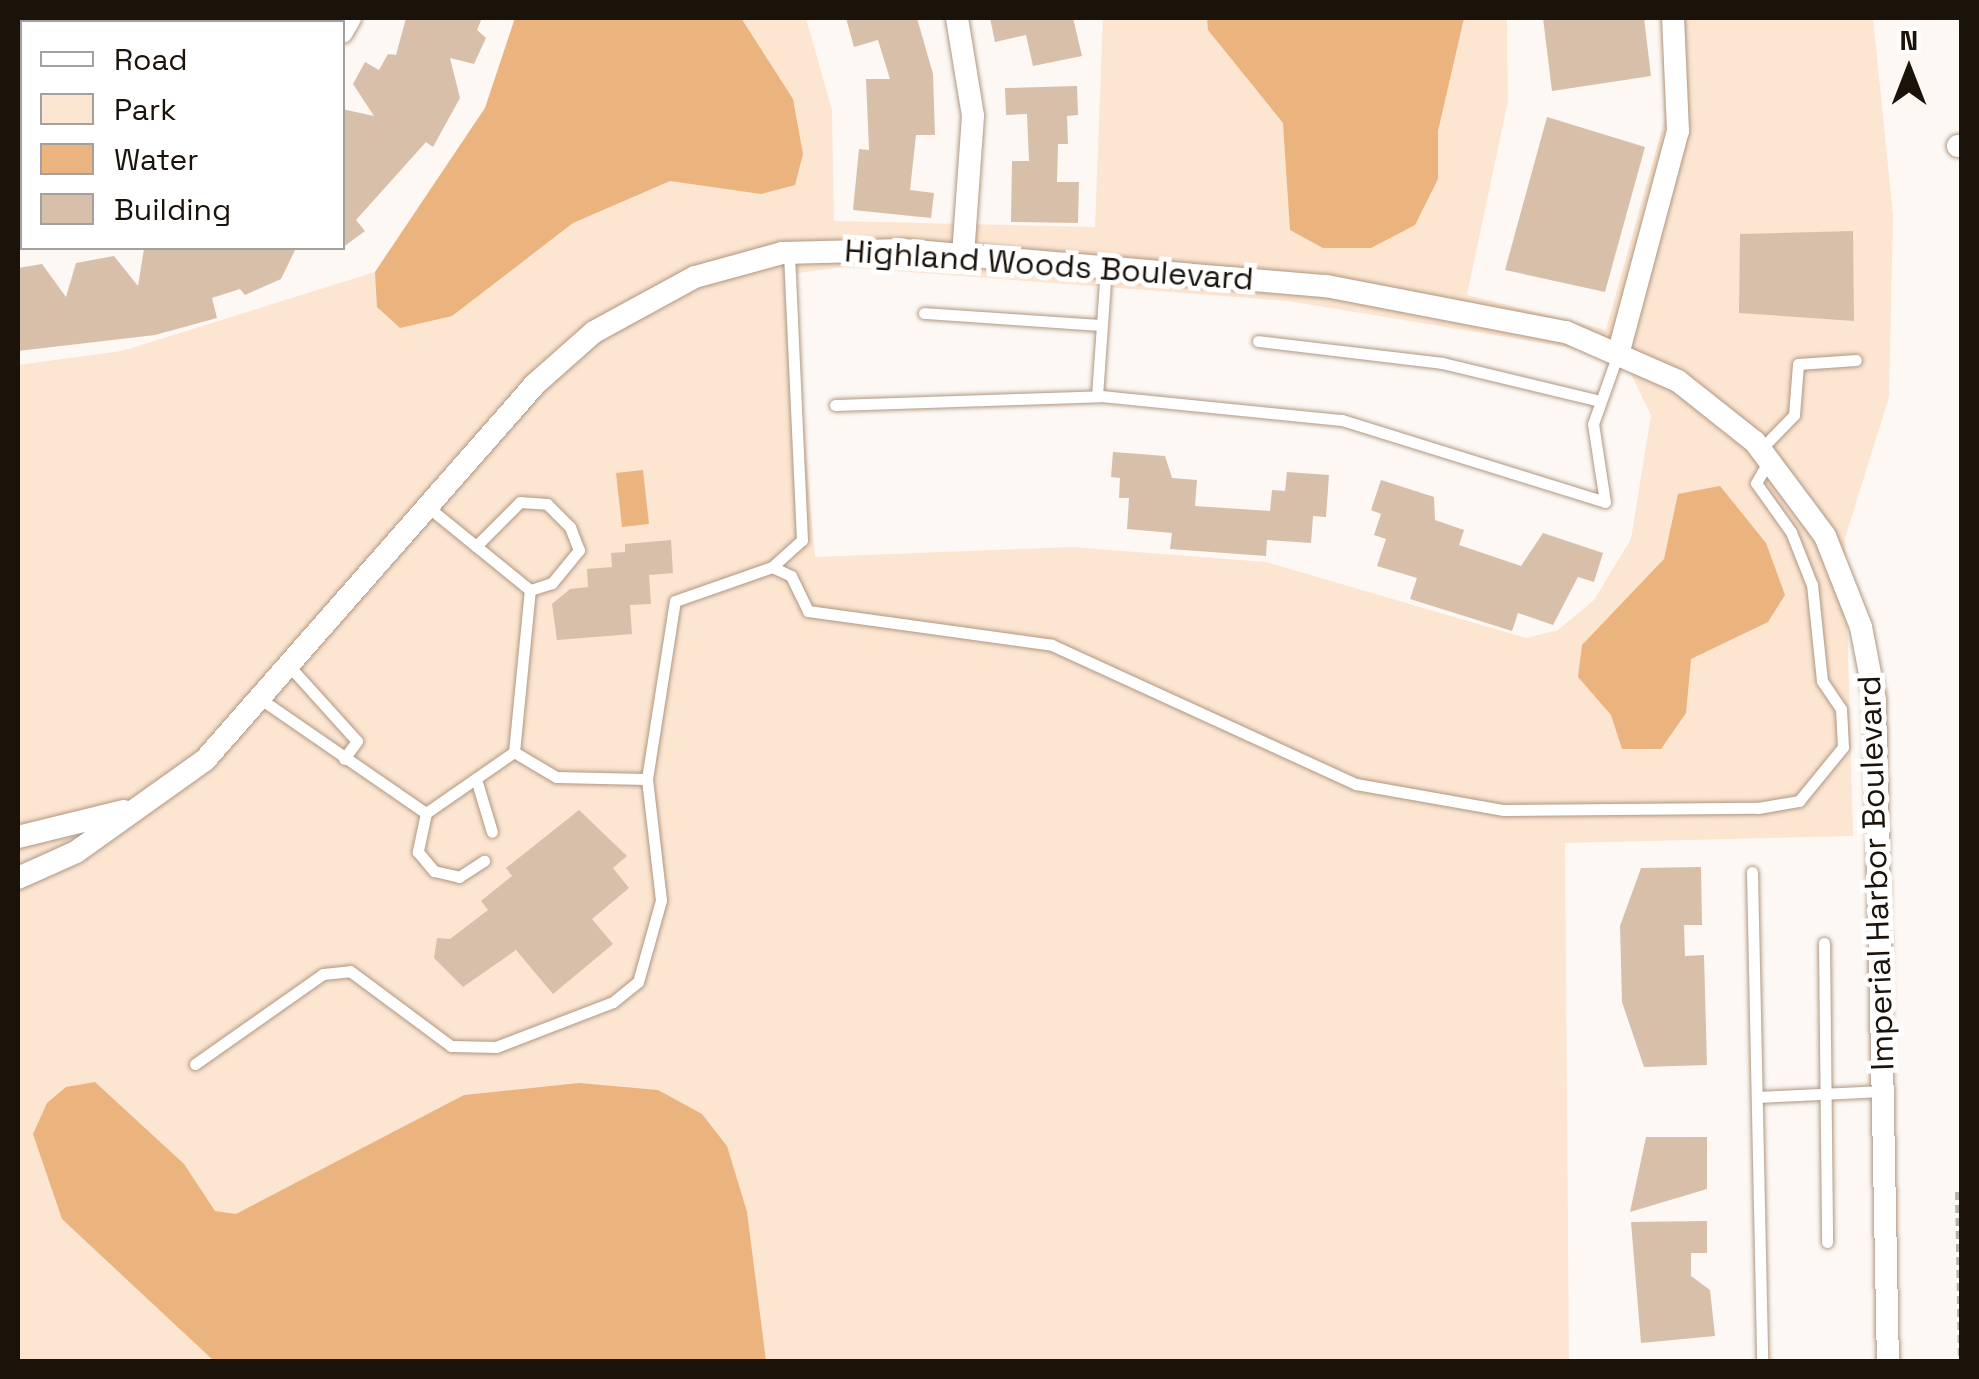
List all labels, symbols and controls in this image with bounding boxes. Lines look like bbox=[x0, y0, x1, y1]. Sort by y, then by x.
legend bbox=[20, 20, 345, 250]
north arrow bbox=[1859, 20, 1959, 120]
text: N bbox=[1900, 22, 1918, 58]
text: Road bbox=[114, 40, 188, 79]
text: Park bbox=[114, 90, 176, 129]
text: Water bbox=[114, 140, 199, 179]
text: Building bbox=[114, 190, 231, 229]
street label: Highland Woods Boulevard bbox=[843, 232, 1255, 298]
street label: Imperial Harbor Boulevard bbox=[1850, 675, 1902, 1071]

